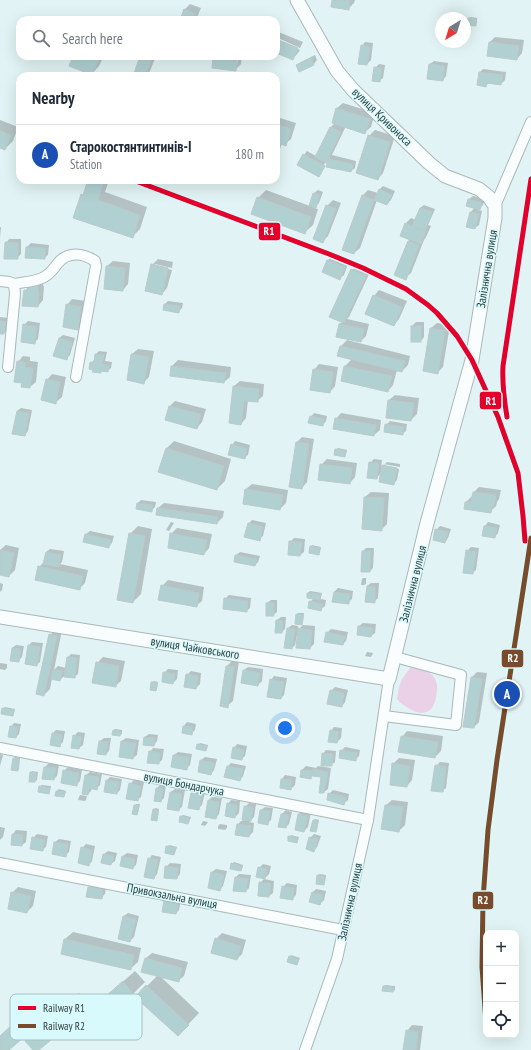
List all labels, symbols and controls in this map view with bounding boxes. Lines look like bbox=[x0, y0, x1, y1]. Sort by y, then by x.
north arrow bbox=[435, 12, 471, 48]
search box bbox=[16, 16, 280, 60]
icon: search bbox=[30, 27, 52, 49]
text: Search here bbox=[62, 29, 123, 48]
street label: вулиця Кривоноса bbox=[349, 84, 416, 149]
text: Nearby bbox=[32, 87, 75, 109]
text: Старокостянтинтинів-І bbox=[70, 137, 192, 156]
text: A bbox=[42, 146, 48, 163]
text: 180 m bbox=[235, 146, 264, 163]
text: Station bbox=[70, 156, 102, 173]
line badge: R1 bbox=[258, 222, 281, 241]
text: R1 bbox=[264, 224, 274, 238]
street label: Залізнична вулиця bbox=[473, 228, 500, 309]
line badge: R1 bbox=[479, 391, 502, 410]
text: R1 bbox=[486, 394, 496, 408]
street label: Залізнична вулиця bbox=[396, 543, 429, 624]
street label: вулиця Чайковського bbox=[150, 633, 240, 662]
line badge: R2 bbox=[501, 649, 524, 668]
text: R2 bbox=[508, 651, 518, 665]
pin: A bbox=[494, 679, 520, 709]
your location bbox=[275, 718, 295, 738]
street label: вулиця Бондарчука bbox=[143, 768, 226, 799]
street label: Залізнична вулиця bbox=[334, 861, 365, 942]
street label: Привокзальна вулиця bbox=[126, 879, 219, 912]
line badge: R2 bbox=[472, 891, 494, 910]
text: R2 bbox=[478, 893, 488, 907]
map controls bbox=[483, 930, 519, 1038]
button: + bbox=[483, 930, 519, 966]
button: − bbox=[483, 966, 519, 1002]
legend bbox=[10, 994, 142, 1040]
text: Railway R1 bbox=[43, 1001, 85, 1015]
button: locate bbox=[483, 1002, 519, 1038]
text: Railway R2 bbox=[43, 1019, 85, 1033]

